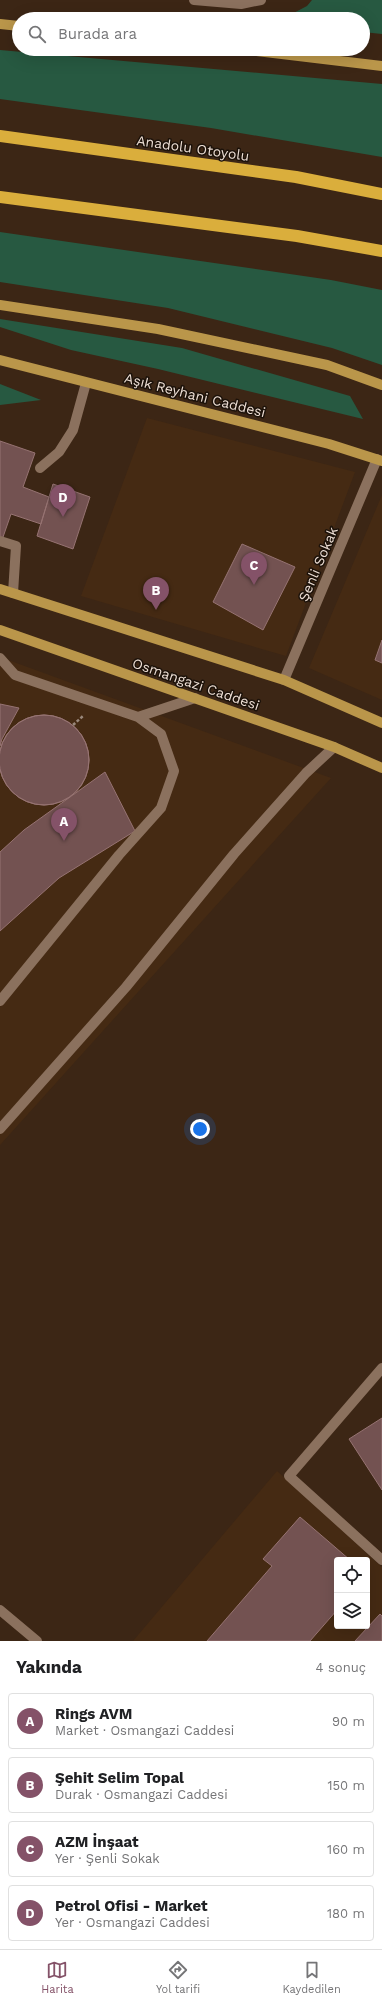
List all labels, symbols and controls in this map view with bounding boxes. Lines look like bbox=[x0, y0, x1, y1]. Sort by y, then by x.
search box bbox=[12, 12, 370, 56]
icon: search bbox=[26, 23, 48, 45]
text: Burada ara bbox=[58, 25, 137, 43]
street label: Anadolu Otoyolu bbox=[136, 132, 250, 164]
street label: Aşık Reyhani Caddesi bbox=[123, 370, 267, 420]
pin: D bbox=[50, 484, 76, 517]
street label: Şenli Sokak bbox=[295, 524, 341, 604]
pin: C bbox=[241, 552, 267, 585]
pin: B bbox=[143, 577, 169, 610]
street label: Osmangazi Caddesi bbox=[130, 655, 262, 713]
pin: A bbox=[51, 808, 77, 841]
your location bbox=[190, 1119, 210, 1139]
map controls bbox=[334, 1557, 370, 1629]
button: locate bbox=[334, 1557, 370, 1593]
button: layers bbox=[334, 1593, 370, 1629]
text: Yakında bbox=[16, 1657, 82, 1677]
text: 4 sonuç bbox=[316, 1660, 366, 1675]
text: Rings AVM bbox=[55, 1705, 132, 1723]
text: A bbox=[26, 1714, 34, 1729]
text: 90 m bbox=[332, 1714, 365, 1729]
text: Market · Osmangazi Caddesi bbox=[55, 1723, 234, 1738]
text: Şehit Selim Topal bbox=[55, 1769, 184, 1787]
text: B bbox=[26, 1778, 34, 1793]
text: 150 m bbox=[327, 1778, 365, 1793]
text: Durak · Osmangazi Caddesi bbox=[55, 1787, 228, 1802]
text: AZM İnşaat bbox=[55, 1833, 139, 1851]
text: C bbox=[26, 1842, 34, 1857]
text: 160 m bbox=[327, 1842, 365, 1857]
text: Yer · Şenli Sokak bbox=[55, 1851, 160, 1866]
text: Petrol Ofisi - Market bbox=[55, 1897, 208, 1915]
text: D bbox=[25, 1906, 35, 1921]
text: 180 m bbox=[327, 1906, 365, 1921]
text: Yer · Osmangazi Caddesi bbox=[55, 1915, 210, 1930]
tab: Harita bbox=[41, 1959, 74, 1996]
tab: Yol tarifi bbox=[156, 1959, 200, 1996]
tab: Kaydedilen bbox=[283, 1959, 341, 1996]

